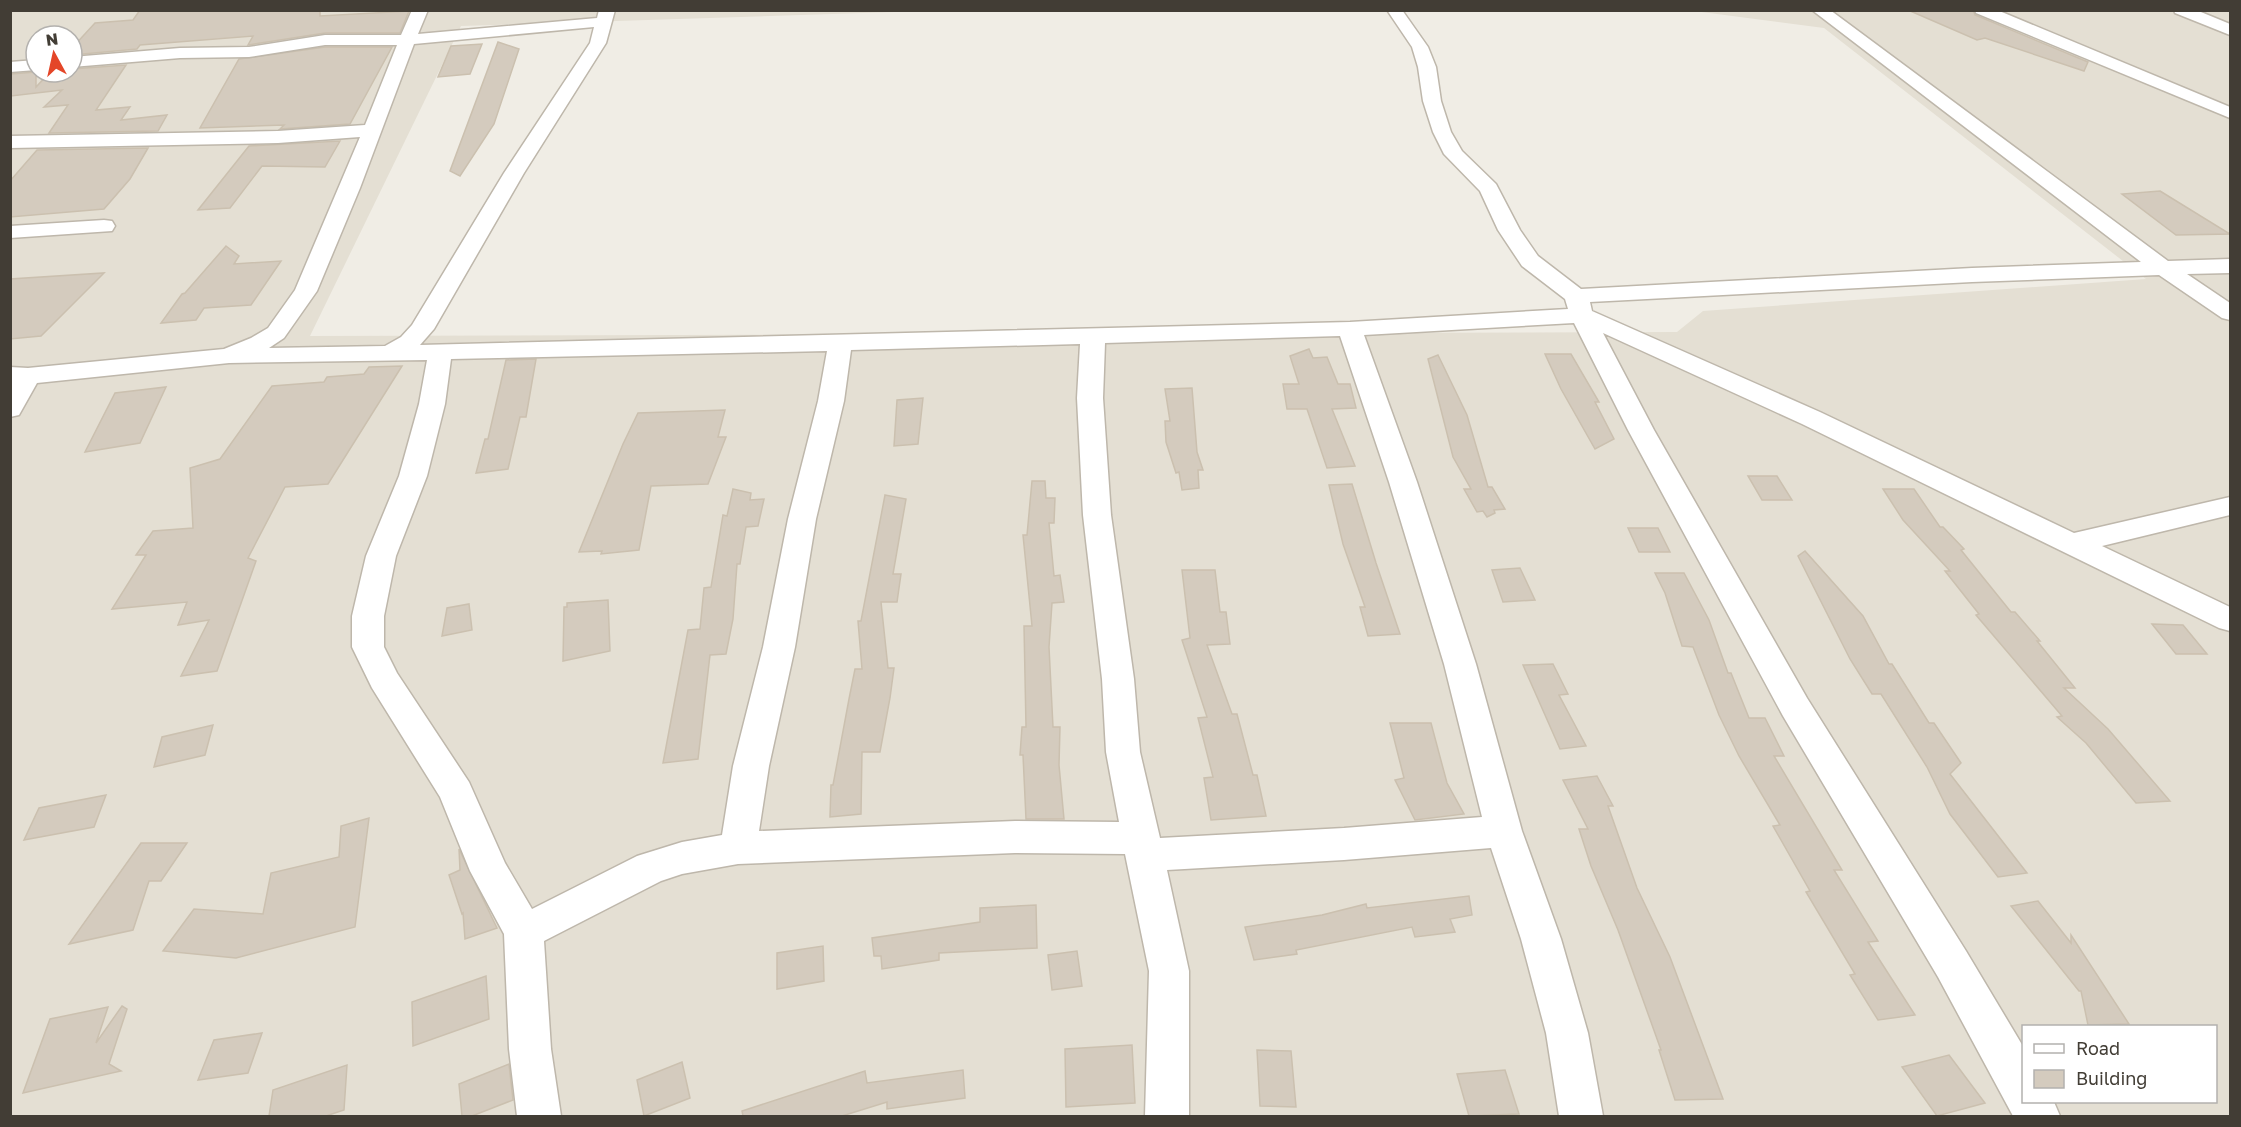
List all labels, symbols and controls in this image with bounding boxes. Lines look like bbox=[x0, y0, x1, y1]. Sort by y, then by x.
north arrow bbox=[24, 24, 84, 84]
text: N bbox=[44, 28, 59, 50]
legend bbox=[2022, 1025, 2217, 1103]
text: Road bbox=[2076, 1037, 2120, 1059]
text: Building bbox=[2076, 1067, 2147, 1089]

